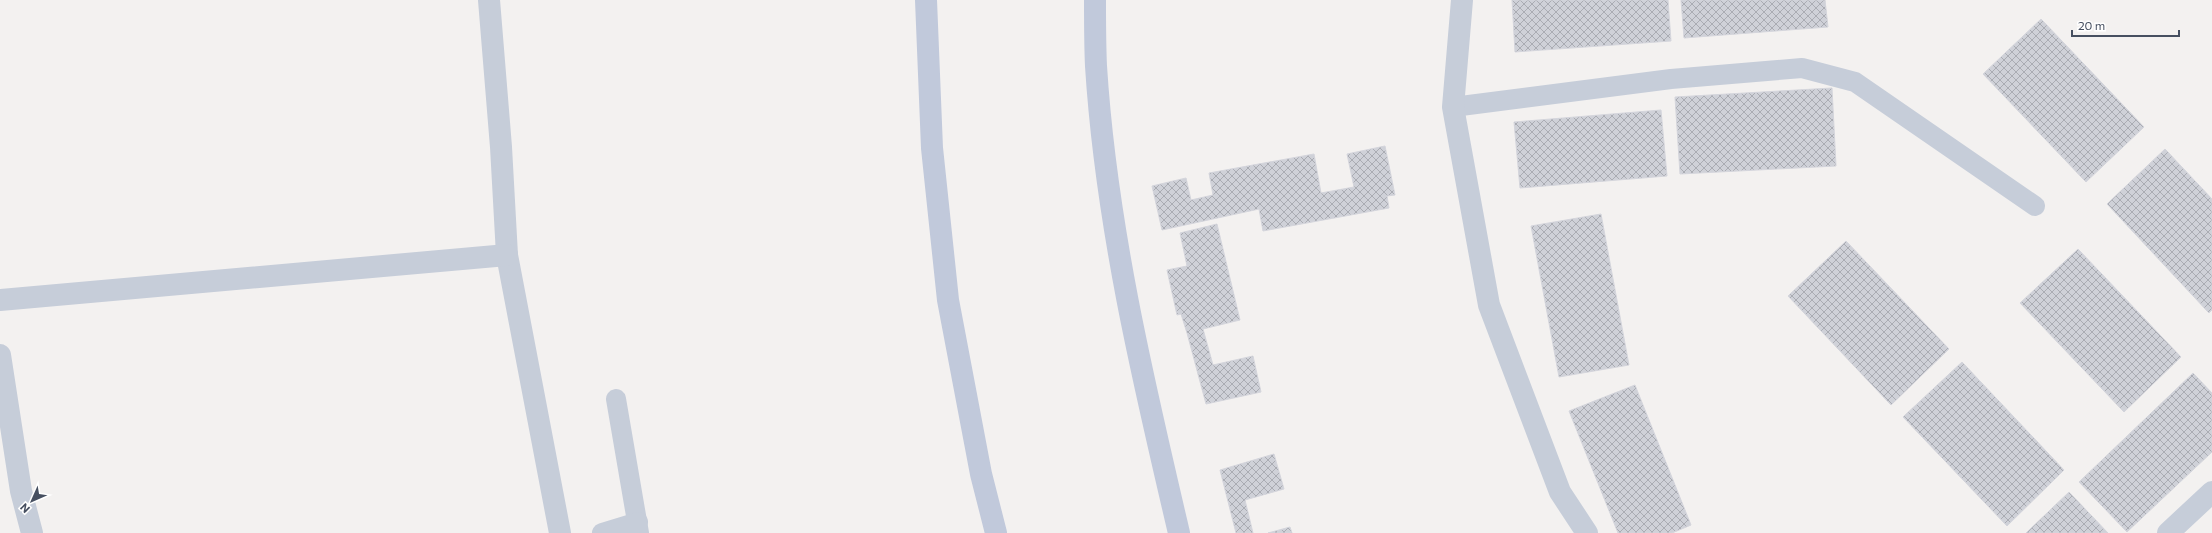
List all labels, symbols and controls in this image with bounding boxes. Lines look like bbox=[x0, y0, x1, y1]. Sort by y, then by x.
scale bar bbox=[2072, 12, 2179, 38]
text: 20 m bbox=[2078, 18, 2105, 32]
north arrow bbox=[12, 481, 52, 521]
text: N bbox=[17, 501, 32, 516]

